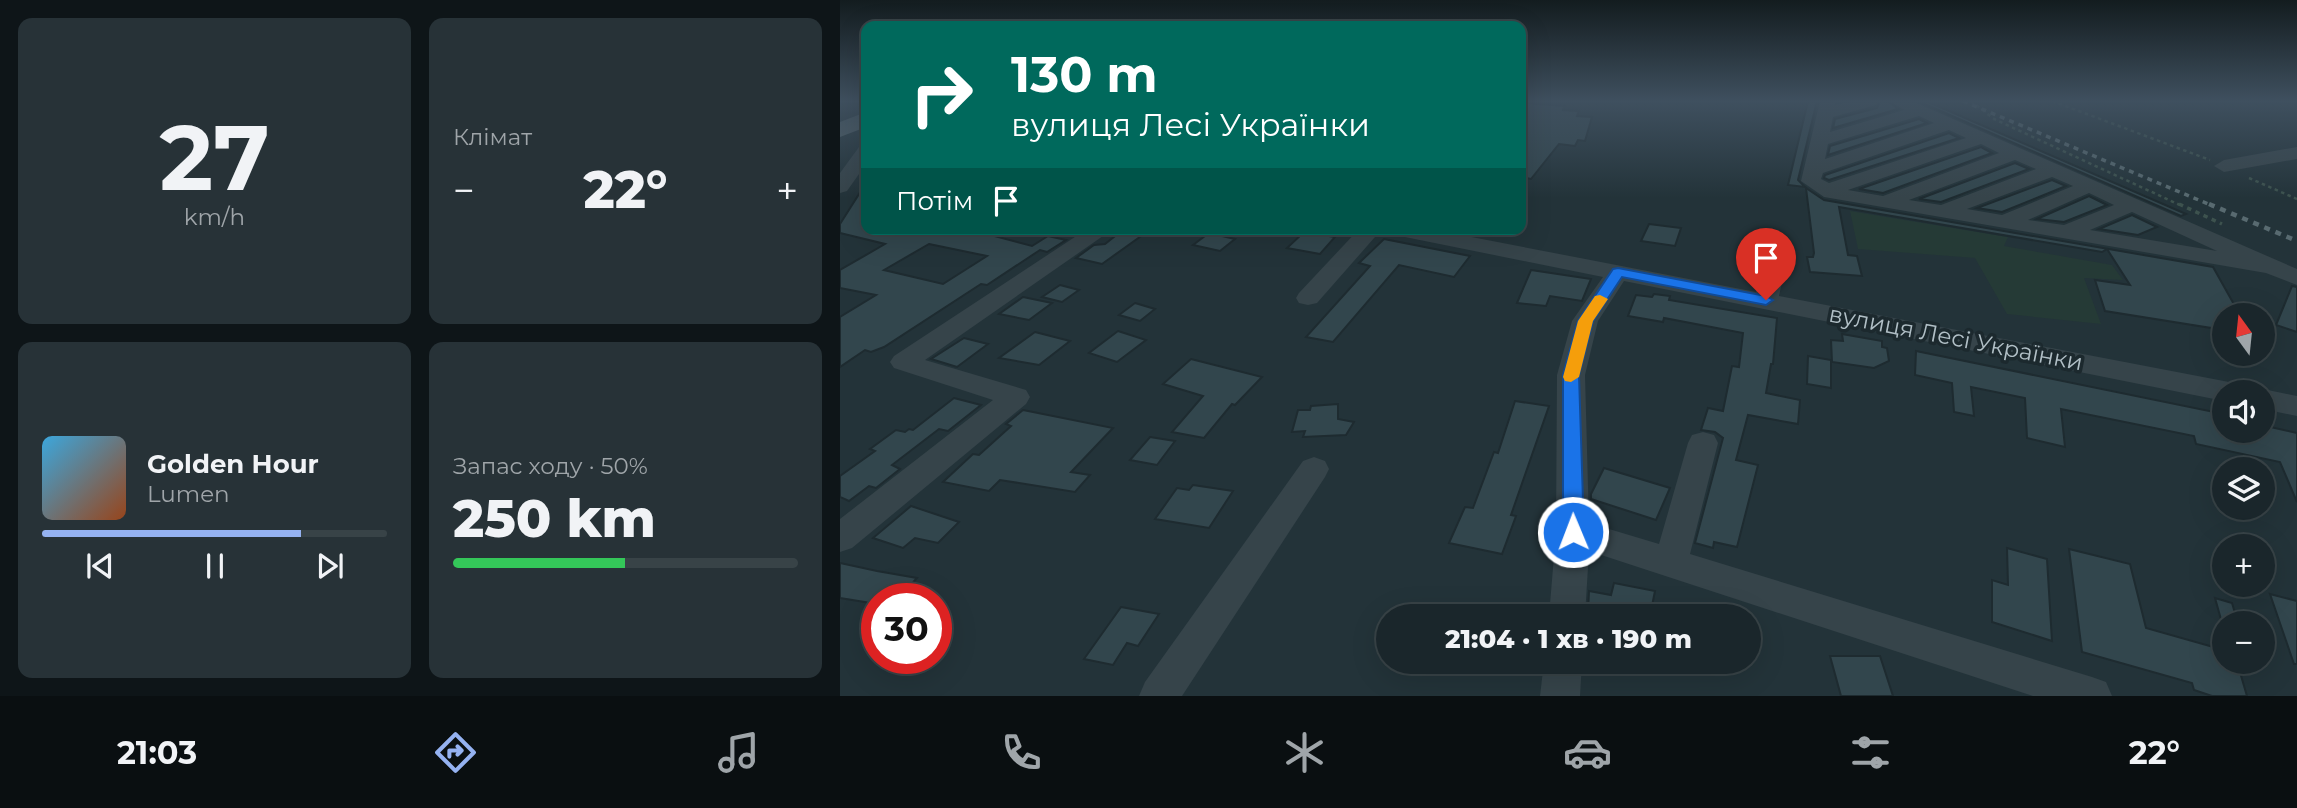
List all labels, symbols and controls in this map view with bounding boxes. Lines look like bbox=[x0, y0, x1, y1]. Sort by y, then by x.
text: 130 m bbox=[1011, 45, 1158, 104]
icon: right bbox=[896, 49, 987, 140]
text: 27 bbox=[159, 102, 270, 213]
text: вулиця Лесі Українки bbox=[1011, 105, 1370, 144]
text: Клімат bbox=[453, 123, 532, 151]
text: 22° bbox=[584, 158, 667, 221]
text: − bbox=[453, 167, 475, 214]
text: + bbox=[776, 167, 798, 214]
icon: arrive bbox=[987, 182, 1025, 220]
text: Потім bbox=[896, 185, 973, 217]
text: km/h bbox=[184, 203, 245, 231]
pin bbox=[1736, 228, 1796, 300]
icon: arrive bbox=[1747, 239, 1785, 277]
street label: вулиця Лесі Українки bbox=[1827, 300, 2085, 376]
north arrow bbox=[2212, 303, 2275, 366]
map controls bbox=[2212, 303, 2275, 674]
button: sound bbox=[2212, 380, 2275, 443]
text: Golden Hour bbox=[147, 448, 319, 480]
text: Запас ходу · 50% bbox=[453, 452, 648, 480]
button: layers bbox=[2212, 457, 2275, 520]
text: Lumen bbox=[147, 480, 230, 508]
text: 250 km bbox=[453, 487, 656, 550]
position arrow bbox=[1536, 495, 1610, 569]
button: + bbox=[2212, 534, 2275, 597]
icon: previous bbox=[81, 547, 119, 585]
icon: pause bbox=[196, 547, 234, 585]
icon: next bbox=[311, 547, 349, 585]
speed limit sign: 30 bbox=[861, 583, 952, 674]
button: − bbox=[2212, 611, 2275, 674]
text: 21:04 · 1 хв · 190 m bbox=[1445, 623, 1692, 655]
icon: directions bbox=[431, 728, 480, 777]
icon: music bbox=[714, 728, 763, 777]
icon: phone bbox=[997, 728, 1046, 777]
icon: climate bbox=[1280, 728, 1329, 777]
icon: car bbox=[1563, 728, 1612, 777]
icon: filters bbox=[1846, 728, 1895, 777]
text: 21:03 bbox=[117, 733, 197, 772]
text: 22° bbox=[2129, 733, 2180, 772]

